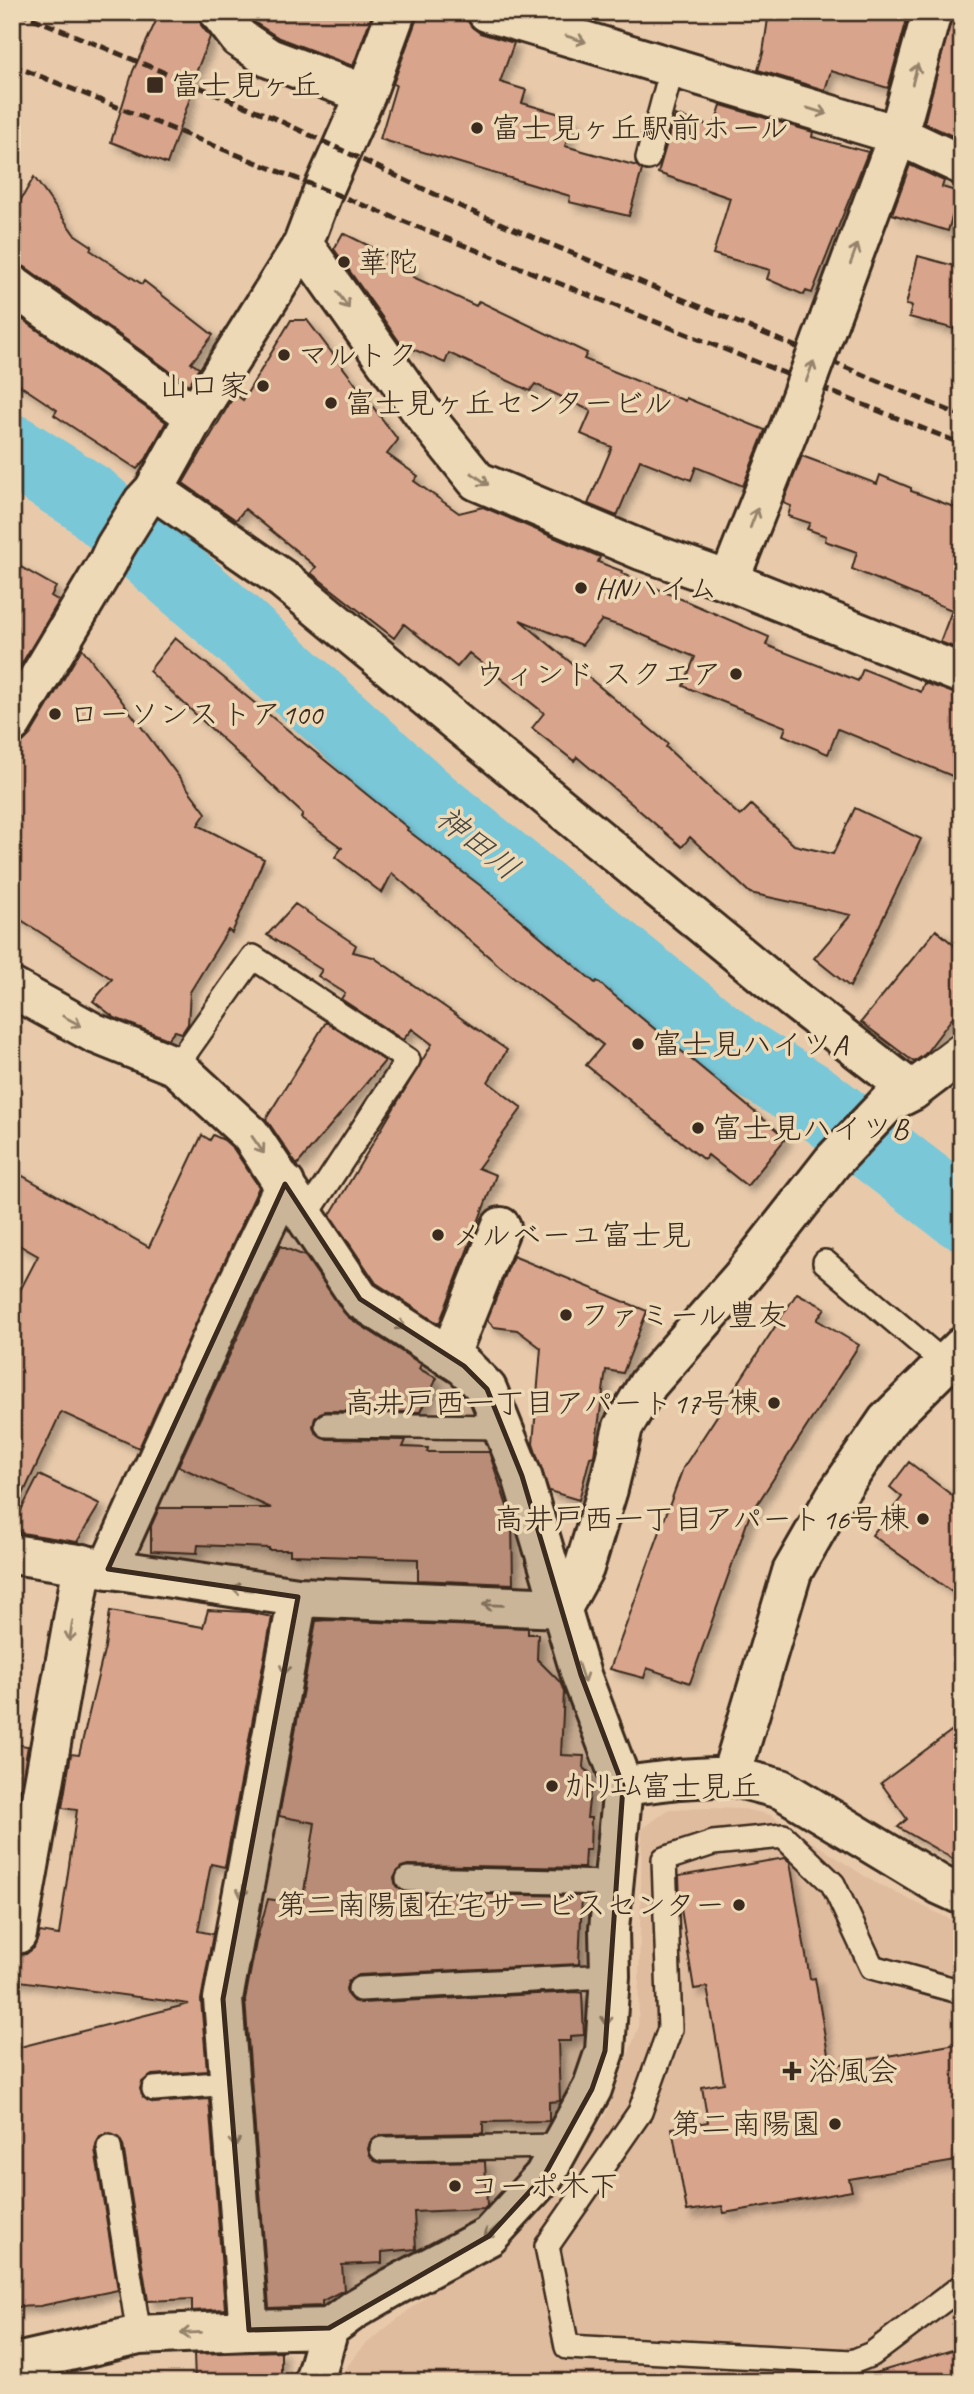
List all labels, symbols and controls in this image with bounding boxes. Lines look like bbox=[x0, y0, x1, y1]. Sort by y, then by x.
one-way arrow bbox=[565, 33, 587, 46]
one-way arrow bbox=[909, 63, 922, 85]
place label: 富士見ヶ丘 bbox=[171, 66, 321, 104]
marker: 富士見ヶ丘 bbox=[145, 75, 165, 95]
one-way arrow bbox=[806, 105, 828, 118]
place label: 富士見ヶ丘駅前ホール bbox=[491, 109, 789, 147]
marker: 富士見ヶ丘駅前ホール bbox=[469, 120, 485, 136]
place label: 華陀 bbox=[358, 243, 418, 281]
one-way arrow bbox=[849, 244, 861, 266]
marker: 華陀 bbox=[336, 254, 352, 270]
one-way arrow bbox=[336, 290, 350, 309]
place label: マルトク bbox=[298, 336, 417, 374]
marker: マルトク bbox=[276, 347, 292, 363]
one-way arrow bbox=[805, 361, 818, 383]
place label: 山口家 bbox=[159, 367, 249, 405]
marker: 山口家 bbox=[255, 378, 271, 394]
place label: 富士見ヶ丘センタービル bbox=[345, 384, 673, 422]
marker: 富士見ヶ丘センタービル bbox=[323, 395, 339, 411]
one-way arrow bbox=[471, 471, 490, 486]
one-way arrow bbox=[749, 507, 762, 529]
place label: HNハイム bbox=[595, 569, 718, 607]
marker: HNハイム bbox=[573, 580, 589, 596]
place label: ウィンド スクエア bbox=[475, 655, 722, 693]
marker: ウィンド スクエア bbox=[728, 666, 744, 682]
place label: ローソンストア100 bbox=[69, 695, 324, 733]
marker: ローソンストア100 bbox=[47, 706, 63, 722]
water label: 神田川 bbox=[428, 797, 528, 889]
one-way arrow bbox=[61, 1015, 82, 1028]
place label: 富士見ハイツA bbox=[652, 1025, 849, 1063]
marker: 富士見ハイツA bbox=[630, 1036, 646, 1052]
place label: 富士見ハイツB bbox=[712, 1109, 910, 1147]
marker: 富士見ハイツB bbox=[690, 1120, 706, 1136]
one-way arrow bbox=[251, 1135, 265, 1154]
place label: メルベーユ富士見 bbox=[452, 1216, 691, 1254]
marker: メルベーユ富士見 bbox=[430, 1227, 446, 1243]
place label: ファミール豊友 bbox=[580, 1296, 788, 1334]
marker: ファミール豊友 bbox=[558, 1307, 574, 1323]
one-way arrow bbox=[385, 1316, 405, 1330]
place label: 高井戸西一丁目アパート17号棟 bbox=[345, 1384, 760, 1422]
marker: 高井戸西一丁目アパート17号棟 bbox=[766, 1395, 782, 1411]
place label: 高井戸西一丁目アパート16号棟 bbox=[494, 1500, 909, 1538]
marker: 高井戸西一丁目アパート16号棟 bbox=[915, 1511, 931, 1527]
one-way arrow bbox=[231, 1582, 254, 1595]
one-way arrow bbox=[482, 1599, 505, 1612]
one-way arrow bbox=[64, 1620, 77, 1642]
one-way arrow bbox=[278, 1652, 292, 1675]
one-way arrow bbox=[576, 1662, 588, 1684]
place label: ｶﾄﾘｴﾑ富士見丘 bbox=[566, 1767, 761, 1805]
marker: ｶﾄﾘｴﾑ富士見丘 bbox=[544, 1778, 560, 1794]
one-way arrow bbox=[236, 1876, 250, 1899]
place label: 第二南陽園在宅サービスセンター bbox=[276, 1886, 725, 1924]
marker: 第二南陽園在宅サービスセンター bbox=[731, 1897, 747, 1913]
one-way arrow bbox=[600, 2003, 613, 2026]
place label: 浴風会 bbox=[808, 2052, 898, 2090]
marker: 浴風会 bbox=[782, 2061, 802, 2081]
place label: 第二南陽園 bbox=[671, 2105, 821, 2143]
marker: 第二南陽園 bbox=[827, 2116, 843, 2132]
one-way arrow bbox=[228, 2126, 241, 2148]
place label: コーポ木下 bbox=[469, 2167, 619, 2205]
marker: コーポ木下 bbox=[447, 2178, 463, 2194]
one-way arrow bbox=[483, 2223, 501, 2239]
one-way arrow bbox=[180, 2326, 203, 2339]

